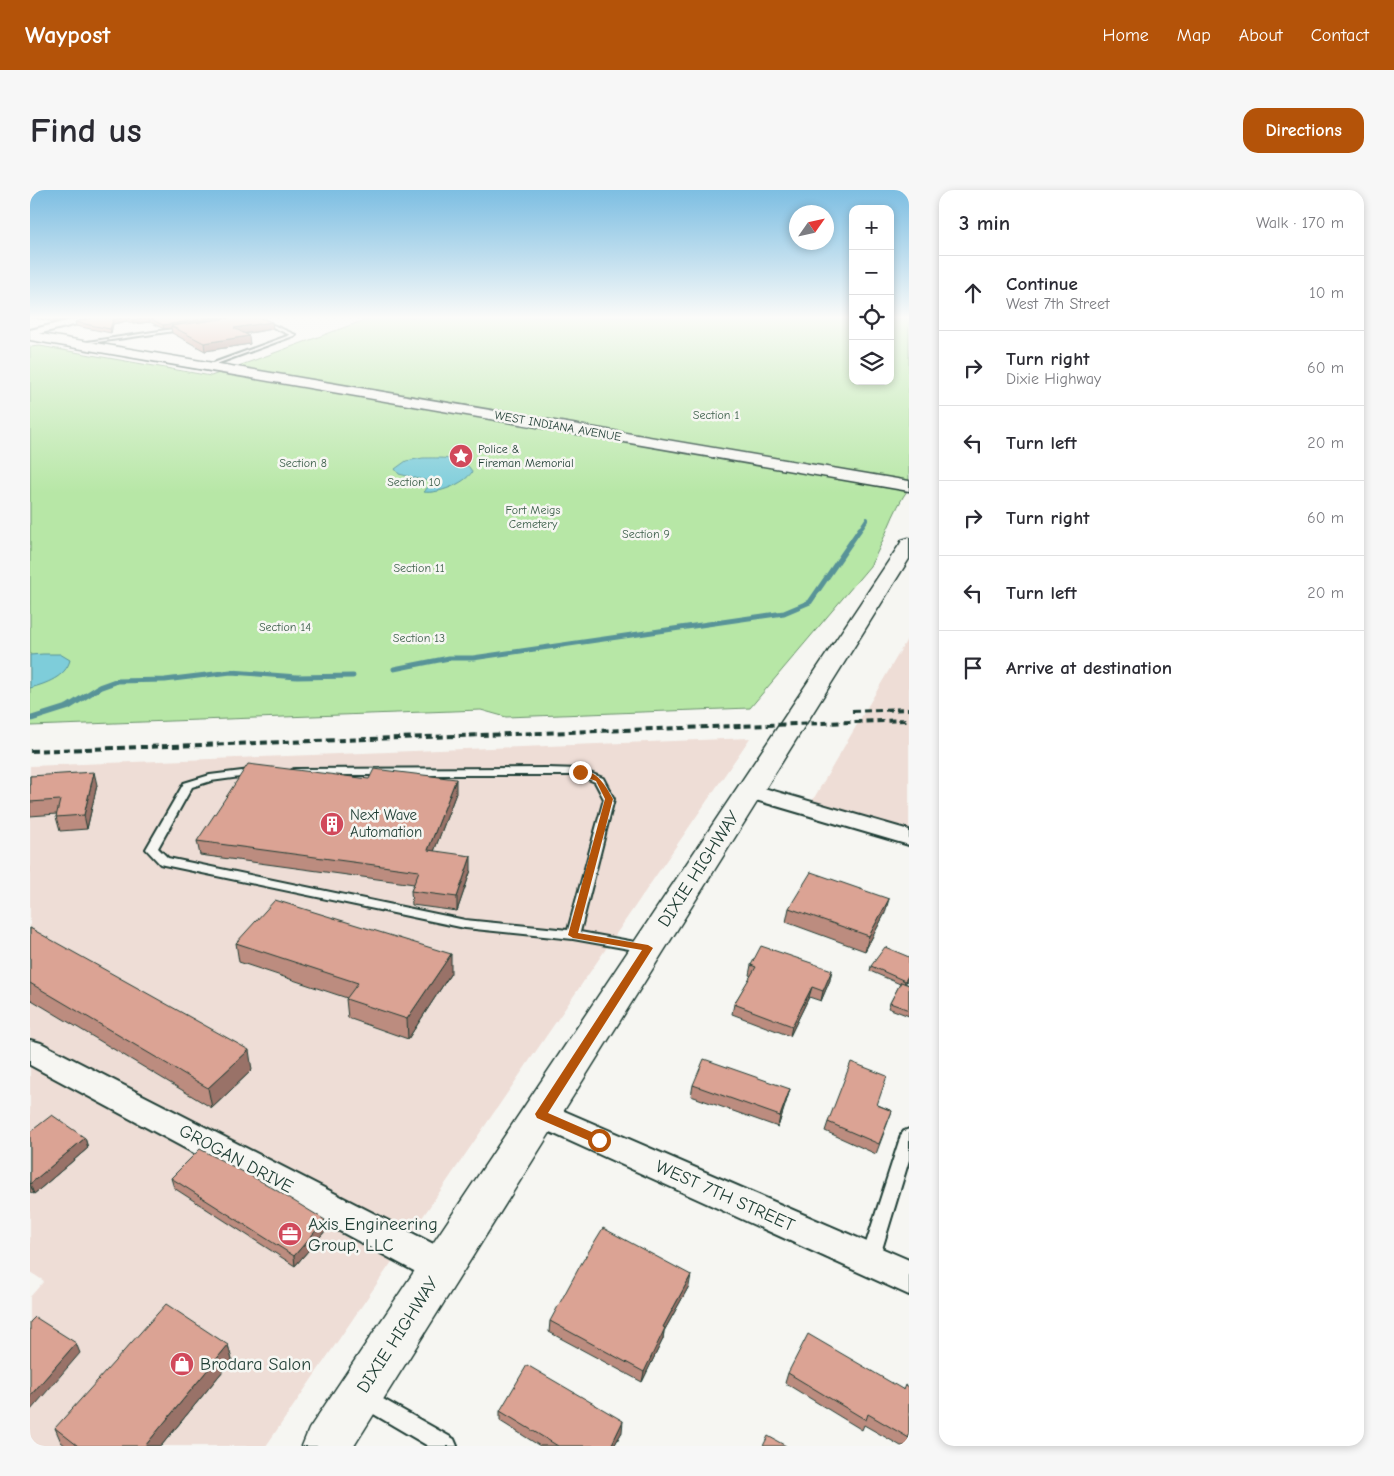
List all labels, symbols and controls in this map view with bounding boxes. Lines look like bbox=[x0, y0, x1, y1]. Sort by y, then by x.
text: Waypost bbox=[25, 21, 110, 49]
text: Home bbox=[1102, 25, 1149, 46]
text: Map bbox=[1177, 25, 1211, 46]
text: About bbox=[1239, 25, 1283, 46]
text: Contact bbox=[1311, 25, 1369, 46]
button: Directions bbox=[1243, 108, 1364, 153]
text: Find us bbox=[30, 110, 142, 151]
north arrow bbox=[789, 205, 834, 250]
map controls bbox=[849, 205, 894, 385]
button: + bbox=[849, 205, 894, 250]
text: 3 min bbox=[959, 211, 1010, 235]
text: Walk · 170 m bbox=[1256, 214, 1344, 232]
button: − bbox=[849, 250, 894, 295]
text: Continue bbox=[1006, 273, 1078, 295]
icon: ahead bbox=[959, 279, 987, 307]
text: 10 m bbox=[1309, 284, 1344, 302]
button: locate bbox=[849, 295, 894, 340]
text: West 7th Street bbox=[1006, 295, 1110, 313]
button: layers bbox=[849, 340, 894, 385]
text: Turn right bbox=[1006, 348, 1090, 370]
icon: right bbox=[959, 354, 987, 382]
text: 60 m bbox=[1307, 359, 1344, 377]
text: Dixie Highway bbox=[1006, 370, 1101, 388]
street label: WEST INDIANA AVENUE bbox=[494, 408, 622, 444]
park label: Section 1 bbox=[693, 408, 739, 422]
icon: left bbox=[959, 429, 987, 457]
text: Turn left bbox=[1006, 432, 1077, 454]
text: 20 m bbox=[1307, 434, 1344, 452]
place label: Police & Fireman Memorial bbox=[478, 442, 574, 470]
place icon: Police & Fireman Memorial bbox=[448, 443, 474, 469]
park label: Section 8 bbox=[279, 456, 327, 470]
park label: Section 10 bbox=[387, 475, 441, 489]
park label: Fort Meigs Cemetery bbox=[506, 503, 560, 531]
icon: right bbox=[959, 504, 987, 532]
text: Turn right bbox=[1006, 507, 1090, 529]
text: 60 m bbox=[1307, 509, 1344, 527]
park label: Section 9 bbox=[622, 527, 670, 541]
park label: Section 11 bbox=[393, 561, 445, 575]
icon: left bbox=[959, 579, 987, 607]
text: Turn left bbox=[1006, 582, 1077, 604]
text: 20 m bbox=[1307, 584, 1344, 602]
park label: Section 14 bbox=[259, 620, 311, 634]
park label: Section 13 bbox=[393, 631, 445, 645]
icon: arrive bbox=[959, 654, 987, 682]
text: Arrive at destination bbox=[1006, 657, 1172, 679]
route end bbox=[569, 761, 592, 784]
place label: Next Wave Automation bbox=[350, 806, 422, 841]
street label: DIXIE HIGHWAY bbox=[654, 807, 745, 931]
building icon: Next Wave Automation bbox=[319, 811, 345, 837]
street label: GROGAN DRIVE bbox=[175, 1120, 297, 1198]
route start bbox=[588, 1129, 611, 1152]
street label: WEST 7TH STREET bbox=[652, 1156, 798, 1236]
place label: Axis Engineering Group, LLC bbox=[308, 1214, 438, 1256]
office icon: Axis Engineering Group, LLC bbox=[277, 1221, 303, 1247]
street label: DIXIE HIGHWAY bbox=[353, 1273, 444, 1397]
shop icon: Brodara Salon bbox=[169, 1351, 195, 1377]
place label: Brodara Salon bbox=[200, 1354, 311, 1375]

